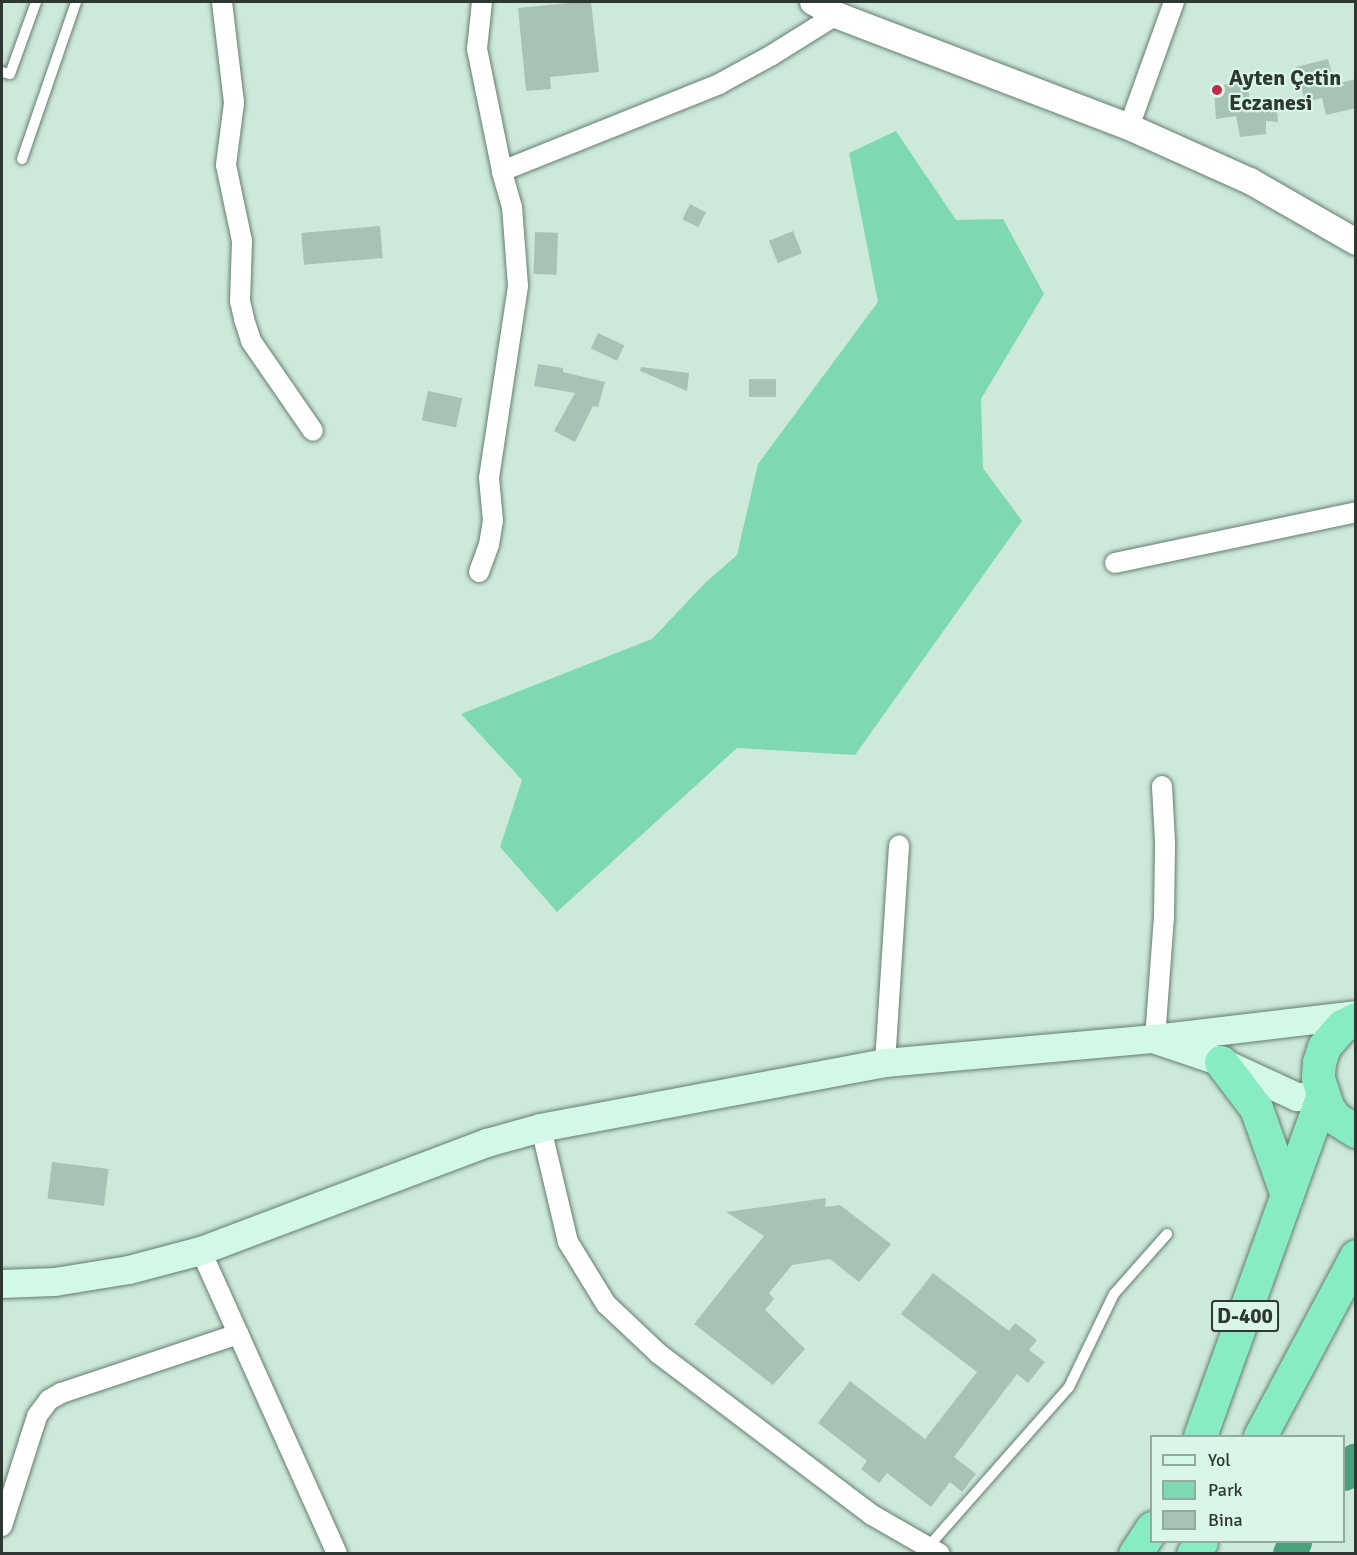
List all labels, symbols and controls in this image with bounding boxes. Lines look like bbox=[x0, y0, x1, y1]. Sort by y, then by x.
place label: Ayten Çetin Eczanesi bbox=[1229, 64, 1341, 116]
marker: Ayten Çetin Eczanesi bbox=[1210, 83, 1224, 97]
road number: D-400 bbox=[1210, 1298, 1280, 1334]
legend bbox=[1150, 1435, 1345, 1543]
text: Yol bbox=[1208, 1449, 1231, 1471]
text: Park bbox=[1208, 1479, 1243, 1501]
text: Bina bbox=[1208, 1509, 1243, 1531]

